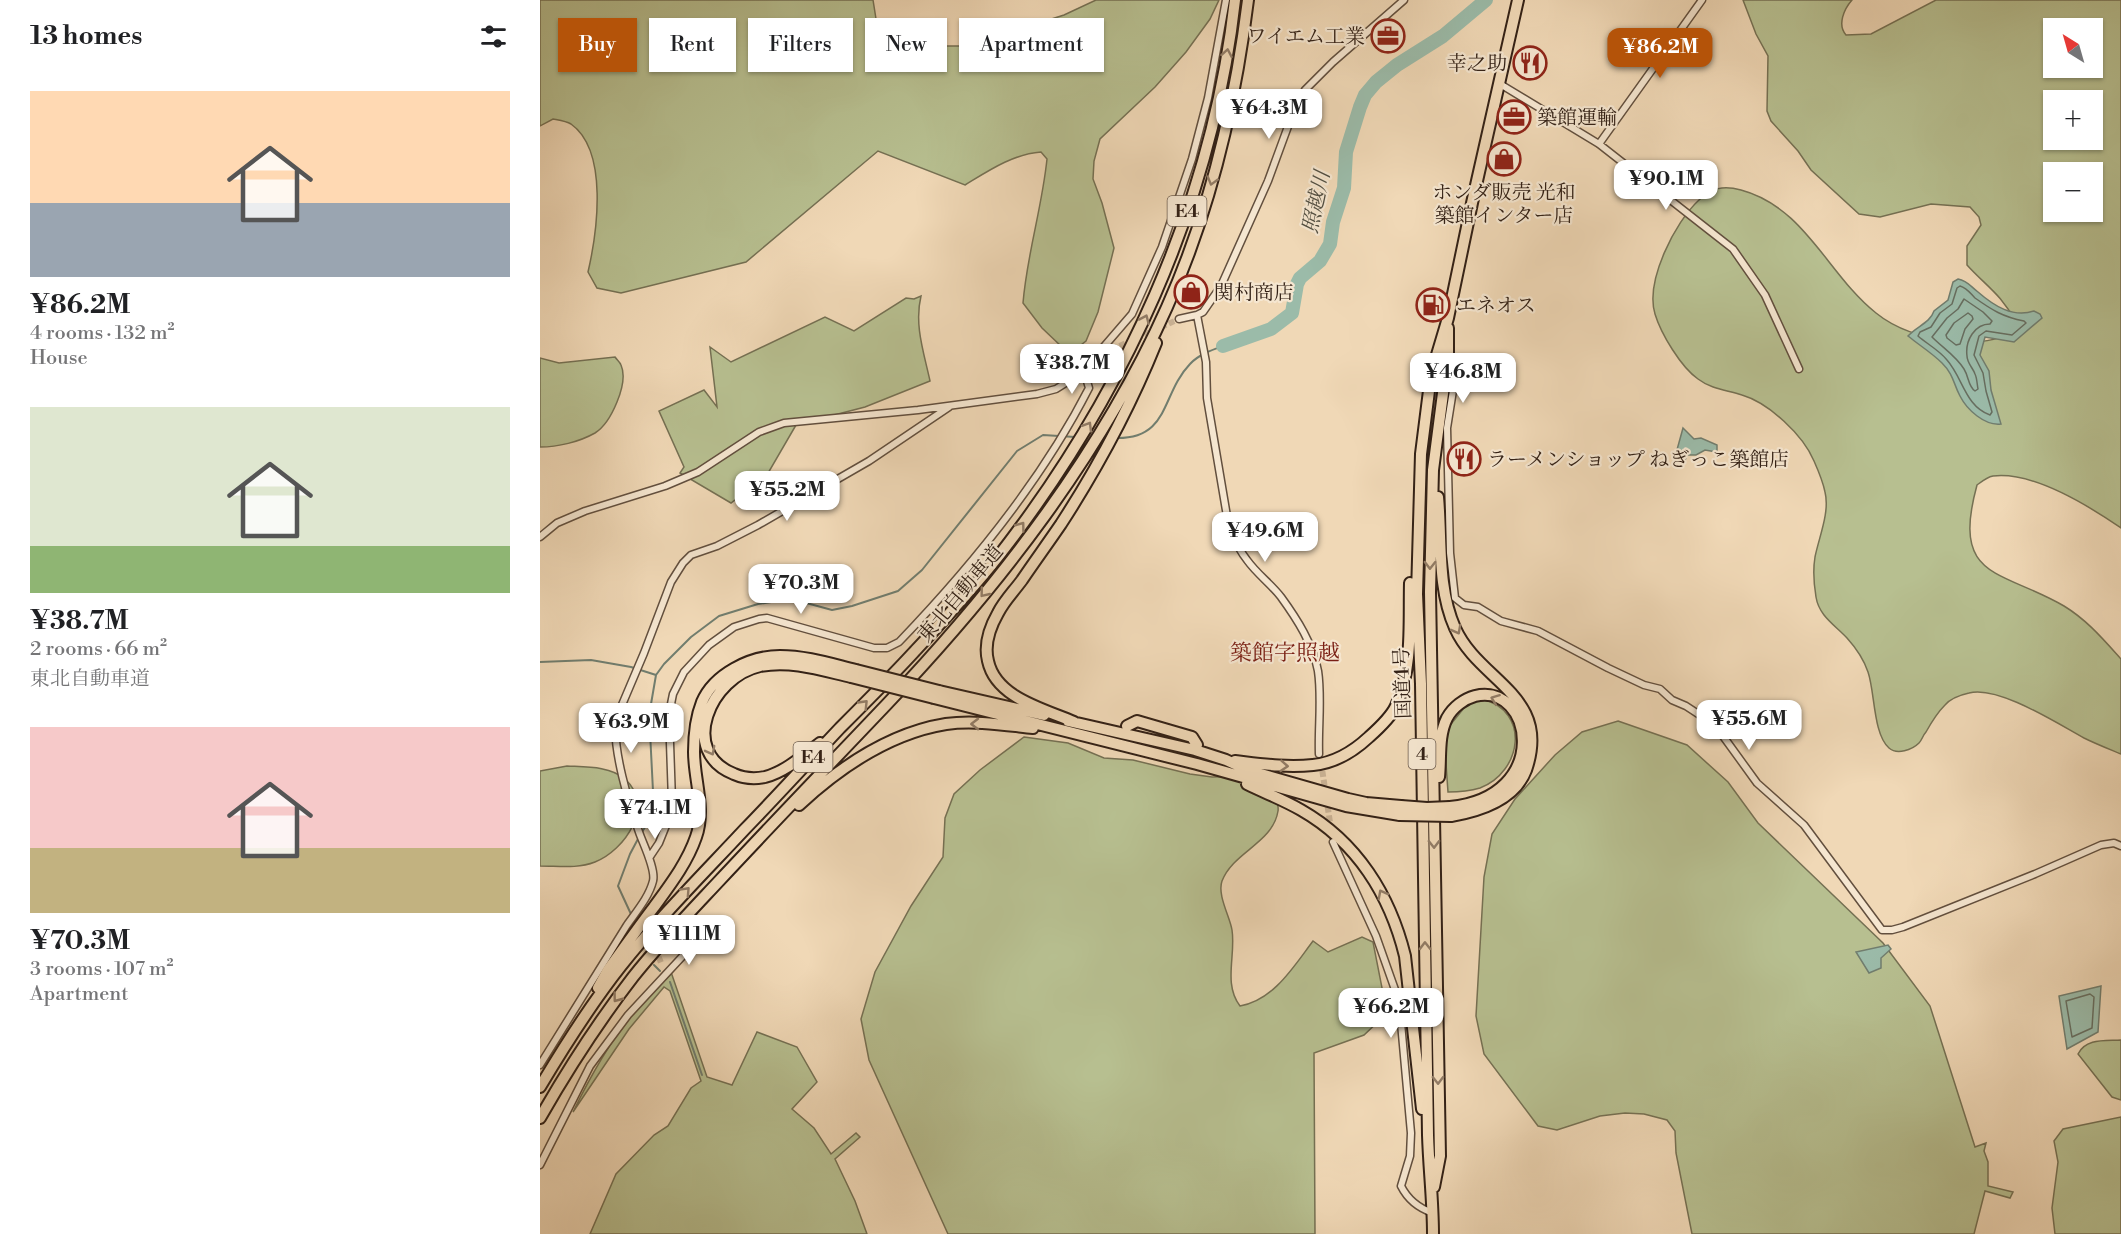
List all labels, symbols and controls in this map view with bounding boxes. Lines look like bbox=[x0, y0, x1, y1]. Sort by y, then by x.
chip: Buy bbox=[558, 18, 637, 72]
chip: Rent bbox=[649, 18, 736, 72]
chip: Filters bbox=[748, 18, 853, 72]
chip: New bbox=[865, 18, 947, 72]
chip: Apartment bbox=[959, 18, 1104, 72]
office icon: ワイエム工業 bbox=[1370, 18, 1406, 54]
north arrow bbox=[2043, 18, 2103, 78]
map controls bbox=[2043, 18, 2103, 222]
text: 13 homes bbox=[30, 20, 142, 52]
icon: filters bbox=[477, 20, 510, 53]
place label: ワイエム工業 bbox=[1246, 25, 1365, 50]
pin: ¥86.2M bbox=[1611, 28, 1709, 79]
text: ¥86.2M bbox=[1621, 35, 1699, 60]
restaurant icon: 幸之助 bbox=[1512, 45, 1548, 81]
one-way arrow bbox=[1220, 49, 1233, 59]
place label: 幸之助 bbox=[1447, 52, 1507, 77]
pin: ¥64.3M bbox=[1220, 89, 1318, 140]
button: + bbox=[2043, 90, 2103, 150]
text: ¥64.3M bbox=[1230, 96, 1308, 121]
office icon: 築館運輸 bbox=[1496, 99, 1532, 135]
place label: 築館運輸 bbox=[1537, 106, 1617, 131]
icon: home bbox=[216, 130, 324, 238]
shop icon: ホンダ販売 光和 築館インター店 bbox=[1486, 141, 1522, 177]
pin: ¥90.1M bbox=[1617, 160, 1715, 211]
button: − bbox=[2043, 162, 2103, 222]
water label: 照越川 bbox=[1298, 167, 1337, 236]
text: ¥90.1M bbox=[1628, 167, 1704, 192]
one-way arrow bbox=[1206, 176, 1219, 186]
place label: ホンダ販売 光和 築館インター店 bbox=[1432, 181, 1576, 229]
road number: E4 bbox=[1168, 196, 1206, 226]
shop icon: 関村商店 bbox=[1173, 274, 1209, 310]
place label: 関村商店 bbox=[1214, 281, 1294, 306]
fuel station icon: エネオス bbox=[1415, 287, 1451, 323]
text: ¥86.2M bbox=[30, 289, 130, 321]
place label: エネオス bbox=[1456, 294, 1536, 319]
one-way arrow bbox=[1138, 315, 1150, 326]
text: 4 rooms · 132 m² bbox=[30, 321, 174, 346]
pin: ¥38.7M bbox=[1023, 344, 1121, 395]
text: House bbox=[30, 346, 88, 371]
text: ¥38.7M bbox=[1034, 351, 1110, 376]
pin: ¥46.8M bbox=[1414, 353, 1512, 404]
text: ¥46.8M bbox=[1424, 360, 1502, 385]
one-way arrow bbox=[1080, 422, 1092, 432]
restaurant icon: ラーメンショップ ねぎっこ築館店 bbox=[1446, 441, 1482, 477]
icon: home bbox=[216, 446, 324, 554]
place label: ラーメンショップ ねぎっこ築館店 bbox=[1487, 448, 1789, 473]
pin: ¥55.2M bbox=[738, 471, 836, 522]
text: ¥55.2M bbox=[749, 478, 825, 503]
pin: ¥49.6M bbox=[1216, 512, 1314, 563]
text: ¥49.6M bbox=[1226, 519, 1304, 544]
one-way arrow bbox=[1013, 522, 1024, 533]
street label: 東北自動車道 bbox=[913, 540, 1009, 648]
one-way arrow bbox=[1424, 560, 1436, 569]
pin: ¥70.3M bbox=[752, 564, 850, 615]
text: ¥70.3M bbox=[762, 571, 840, 596]
one-way arrow bbox=[981, 586, 992, 597]
text: ¥38.7M bbox=[30, 605, 129, 637]
one-way arrow bbox=[1450, 624, 1461, 635]
text: 2 rooms · 66 m² bbox=[30, 637, 167, 662]
district label: 築館字照越 bbox=[1230, 640, 1340, 667]
street label: 国道4号 bbox=[1390, 647, 1417, 719]
text: 東北自動車道 bbox=[30, 667, 150, 692]
one-way arrow bbox=[1491, 694, 1501, 707]
one-way arrow bbox=[857, 700, 868, 710]
pin: ¥55.6M bbox=[1700, 700, 1798, 751]
pin: ¥63.9M bbox=[582, 703, 680, 754]
text: ¥55.6M bbox=[1711, 707, 1787, 732]
text: ¥63.9M bbox=[593, 710, 669, 735]
one-way arrow bbox=[971, 718, 980, 730]
road number: 4 bbox=[1408, 739, 1436, 769]
road number: E4 bbox=[794, 742, 832, 772]
one-way arrow bbox=[704, 745, 715, 755]
one-way arrow bbox=[1279, 759, 1288, 772]
icon: home bbox=[216, 766, 324, 874]
pin: ¥74.1M bbox=[606, 789, 704, 840]
text: ¥74.1M bbox=[618, 796, 692, 821]
one-way arrow bbox=[1428, 839, 1440, 848]
one-way arrow bbox=[679, 887, 690, 898]
one-way arrow bbox=[1378, 889, 1389, 900]
pin: ¥111M bbox=[647, 915, 731, 966]
text: ¥111M bbox=[657, 922, 721, 947]
text: ¥70.3M bbox=[30, 925, 130, 957]
one-way arrow bbox=[1418, 942, 1431, 951]
text: 3 rooms · 107 m² bbox=[30, 957, 174, 982]
text: Apartment bbox=[30, 982, 128, 1007]
pin: ¥66.2M bbox=[1342, 988, 1440, 1039]
one-way arrow bbox=[614, 991, 625, 1002]
text: ¥66.2M bbox=[1352, 995, 1430, 1020]
one-way arrow bbox=[1432, 1076, 1444, 1085]

